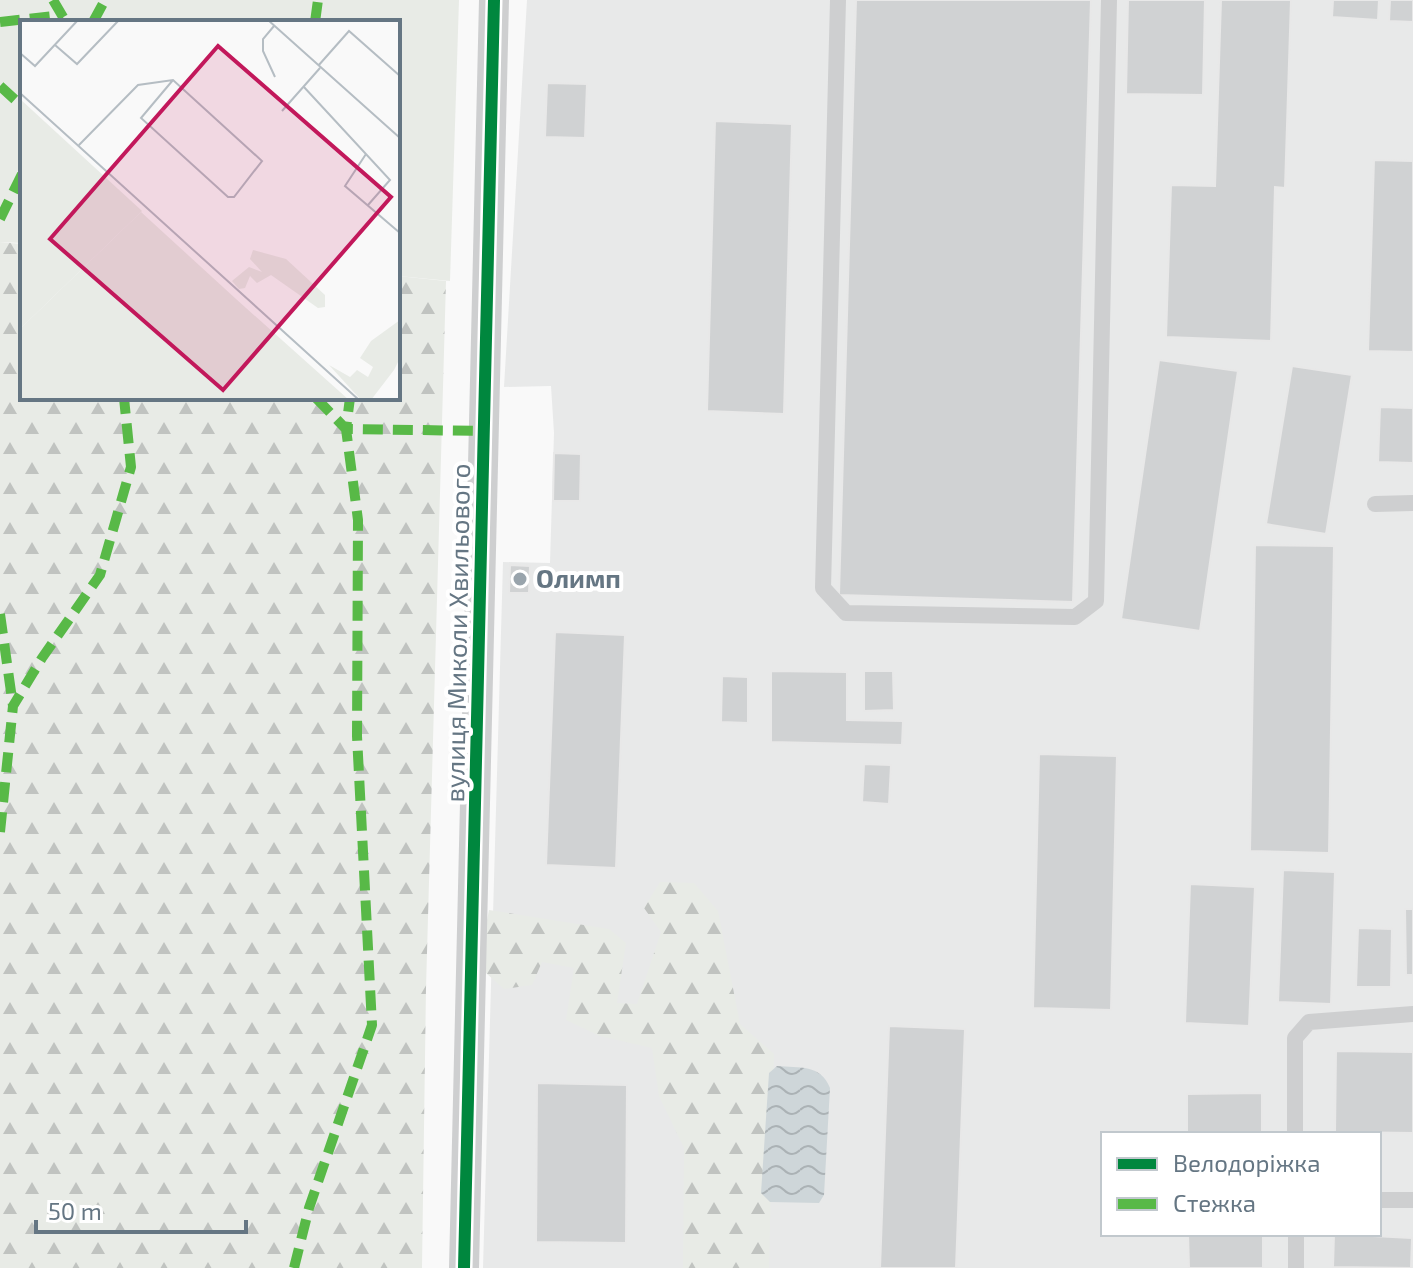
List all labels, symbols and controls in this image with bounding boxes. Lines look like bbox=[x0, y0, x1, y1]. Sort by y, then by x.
inset map bbox=[20, 20, 400, 400]
street label: вулиця Миколи Хвильового bbox=[438, 463, 476, 803]
place label: Олимп bbox=[536, 562, 621, 593]
marker: Олимп bbox=[511, 570, 529, 588]
legend bbox=[1101, 1132, 1381, 1236]
text: Велодоріжка bbox=[1173, 1148, 1320, 1177]
scale bar bbox=[36, 1184, 246, 1234]
text: Стежка bbox=[1173, 1188, 1256, 1217]
text: 50 m bbox=[48, 1196, 102, 1225]

